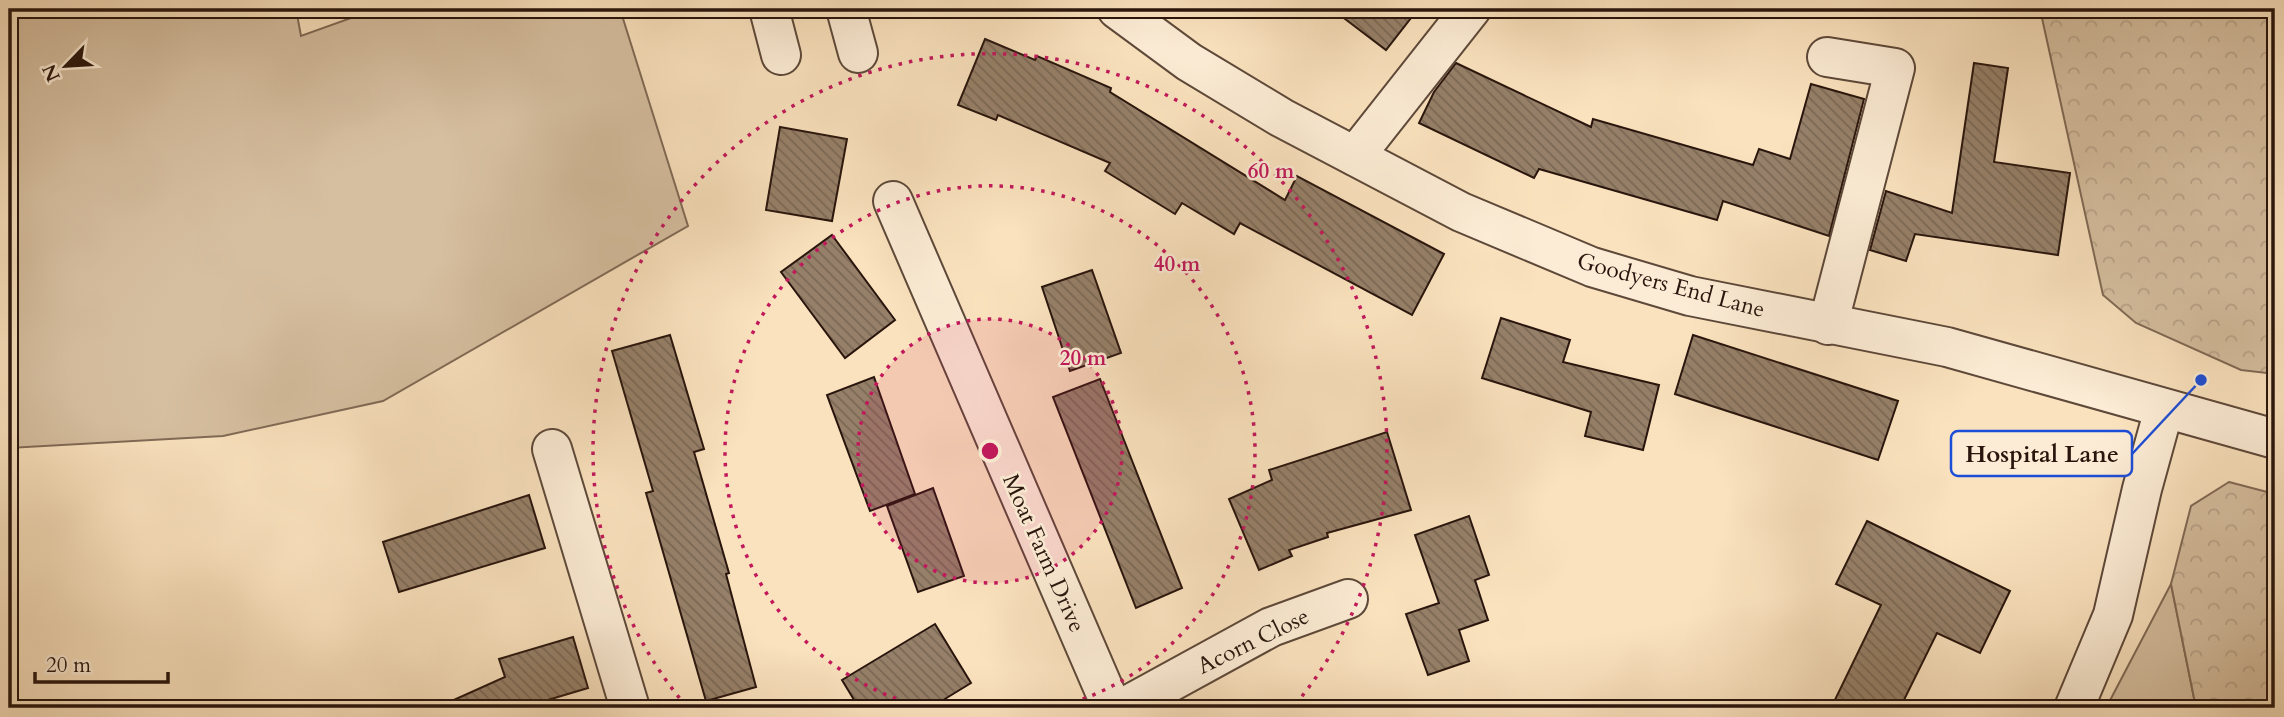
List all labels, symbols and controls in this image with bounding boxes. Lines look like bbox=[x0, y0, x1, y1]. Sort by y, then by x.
north arrow bbox=[32, 32, 102, 102]
text: N bbox=[36, 59, 67, 86]
text: 60 m bbox=[1248, 157, 1295, 186]
street label: Goodyers End Lane bbox=[1574, 245, 1768, 325]
text: 40 m bbox=[1154, 250, 1201, 279]
text: 20 m bbox=[1060, 344, 1107, 373]
callout: Hospital Lane bbox=[1951, 431, 2132, 476]
text: Hospital Lane bbox=[1965, 438, 2119, 471]
centre of rings bbox=[978, 439, 1002, 463]
street label: Moat Farm Drive bbox=[995, 469, 1093, 637]
street label: Acorn Close bbox=[1192, 601, 1314, 681]
scale bar bbox=[35, 640, 168, 684]
text: 20 m bbox=[46, 651, 91, 680]

